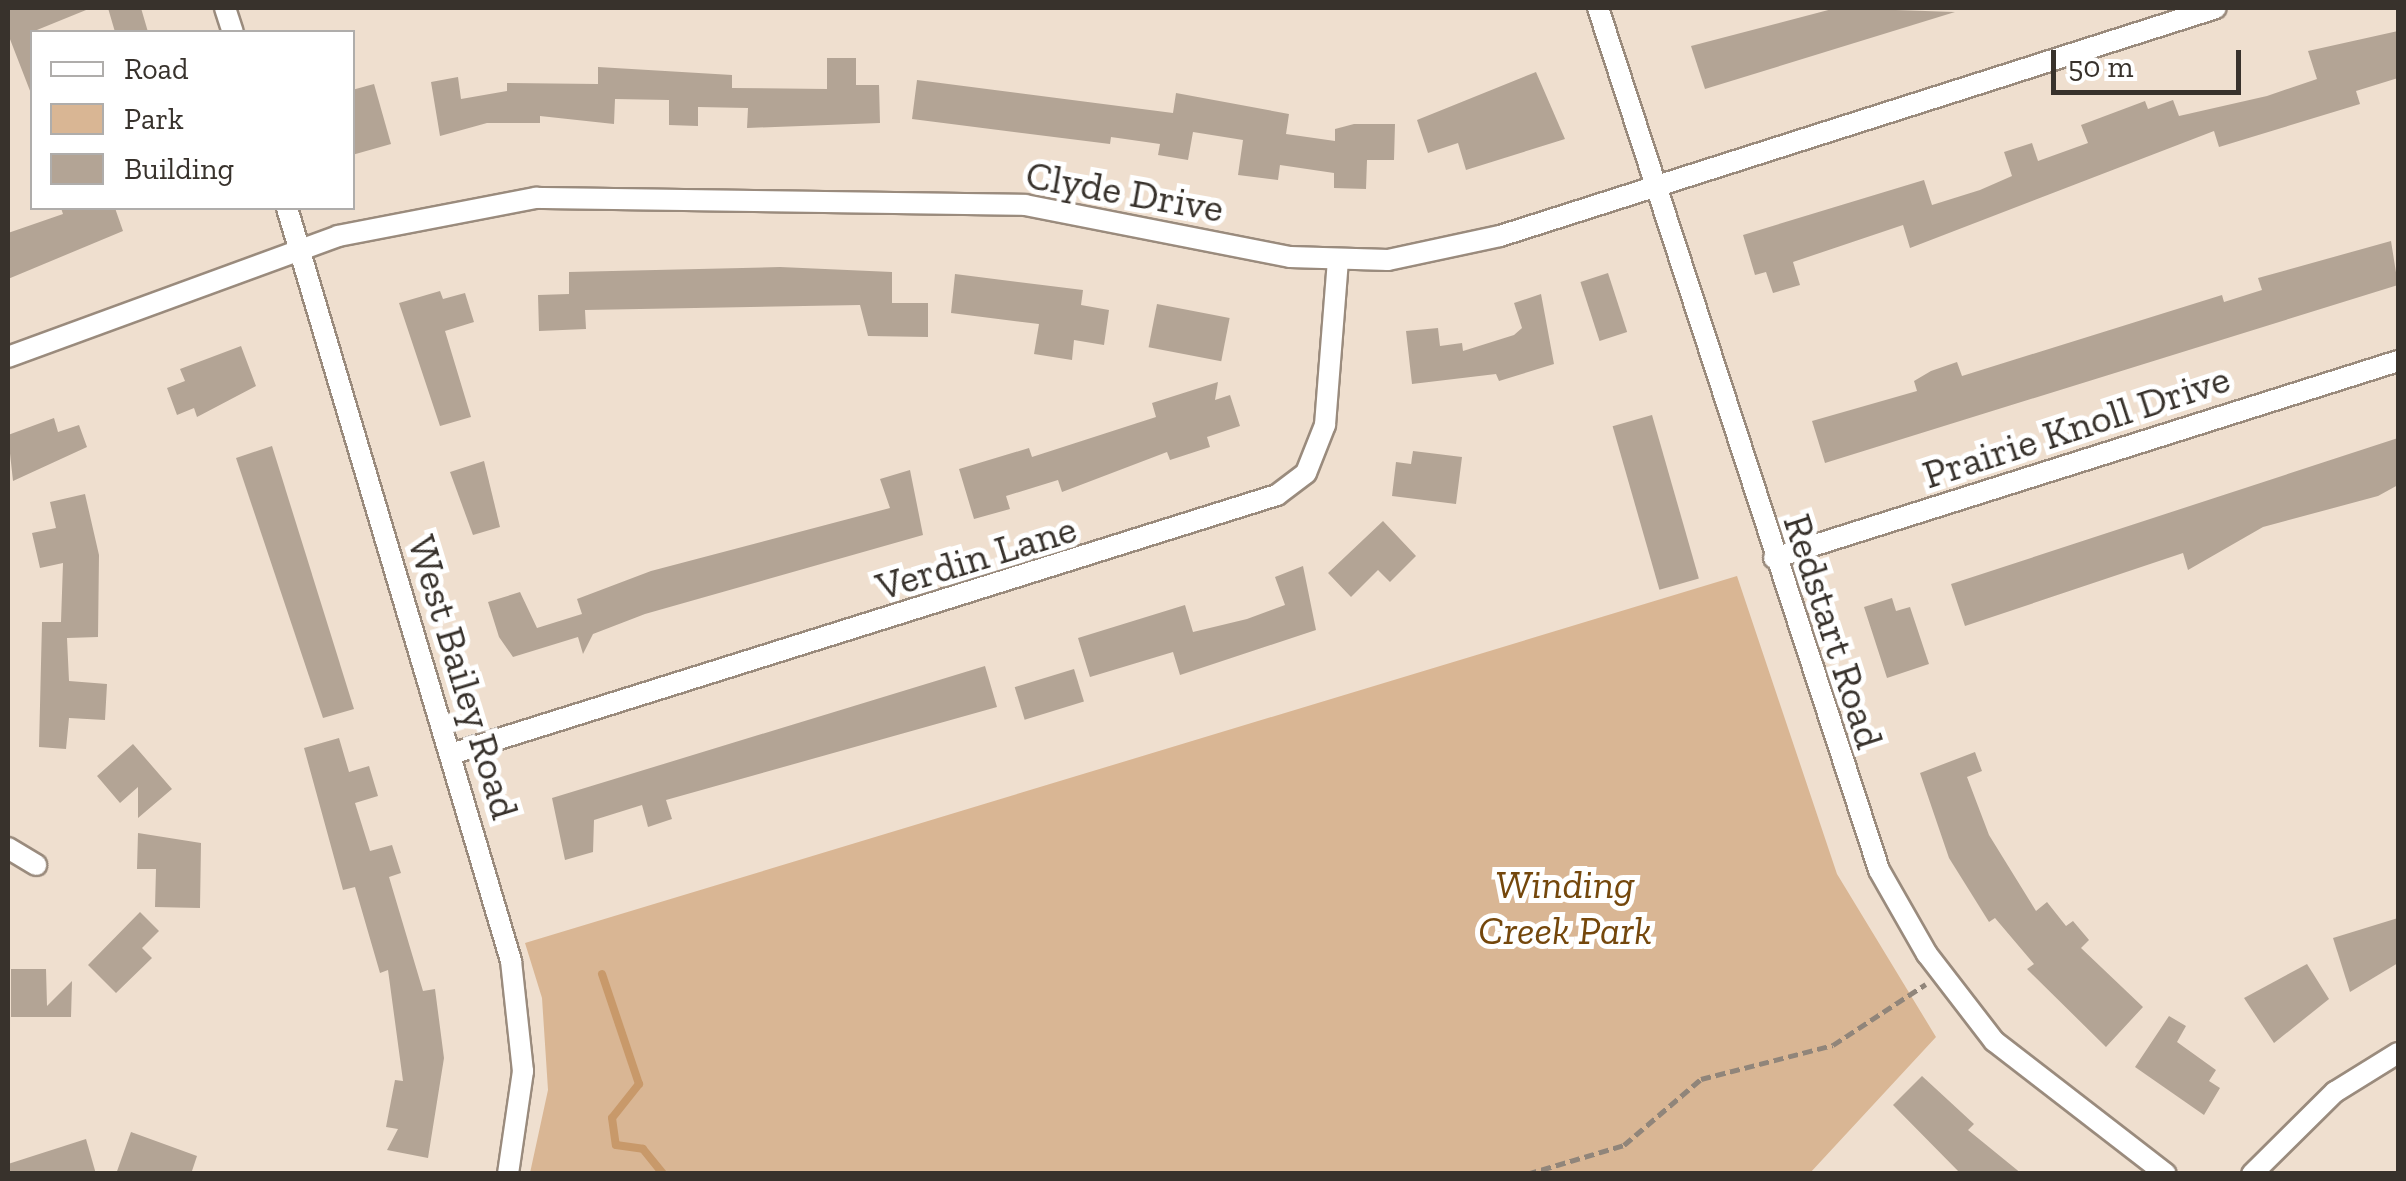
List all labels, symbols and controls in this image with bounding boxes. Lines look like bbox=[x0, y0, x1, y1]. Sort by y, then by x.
legend bbox=[30, 30, 355, 210]
scale bar bbox=[2056, 30, 2246, 92]
text: 50 m bbox=[2068, 49, 2133, 85]
text: Road bbox=[124, 51, 189, 87]
text: Park bbox=[124, 101, 184, 137]
street label: Clyde Drive bbox=[1022, 150, 1228, 232]
text: Building bbox=[124, 151, 234, 187]
street label: Prairie Knoll Drive bbox=[1917, 354, 2235, 498]
street label: Verdin Lane bbox=[870, 504, 1082, 610]
street label: Redstart Road bbox=[1774, 508, 1894, 754]
street label: West Bailey Road bbox=[398, 529, 530, 825]
park label: Winding Creek Park bbox=[1478, 860, 1652, 954]

